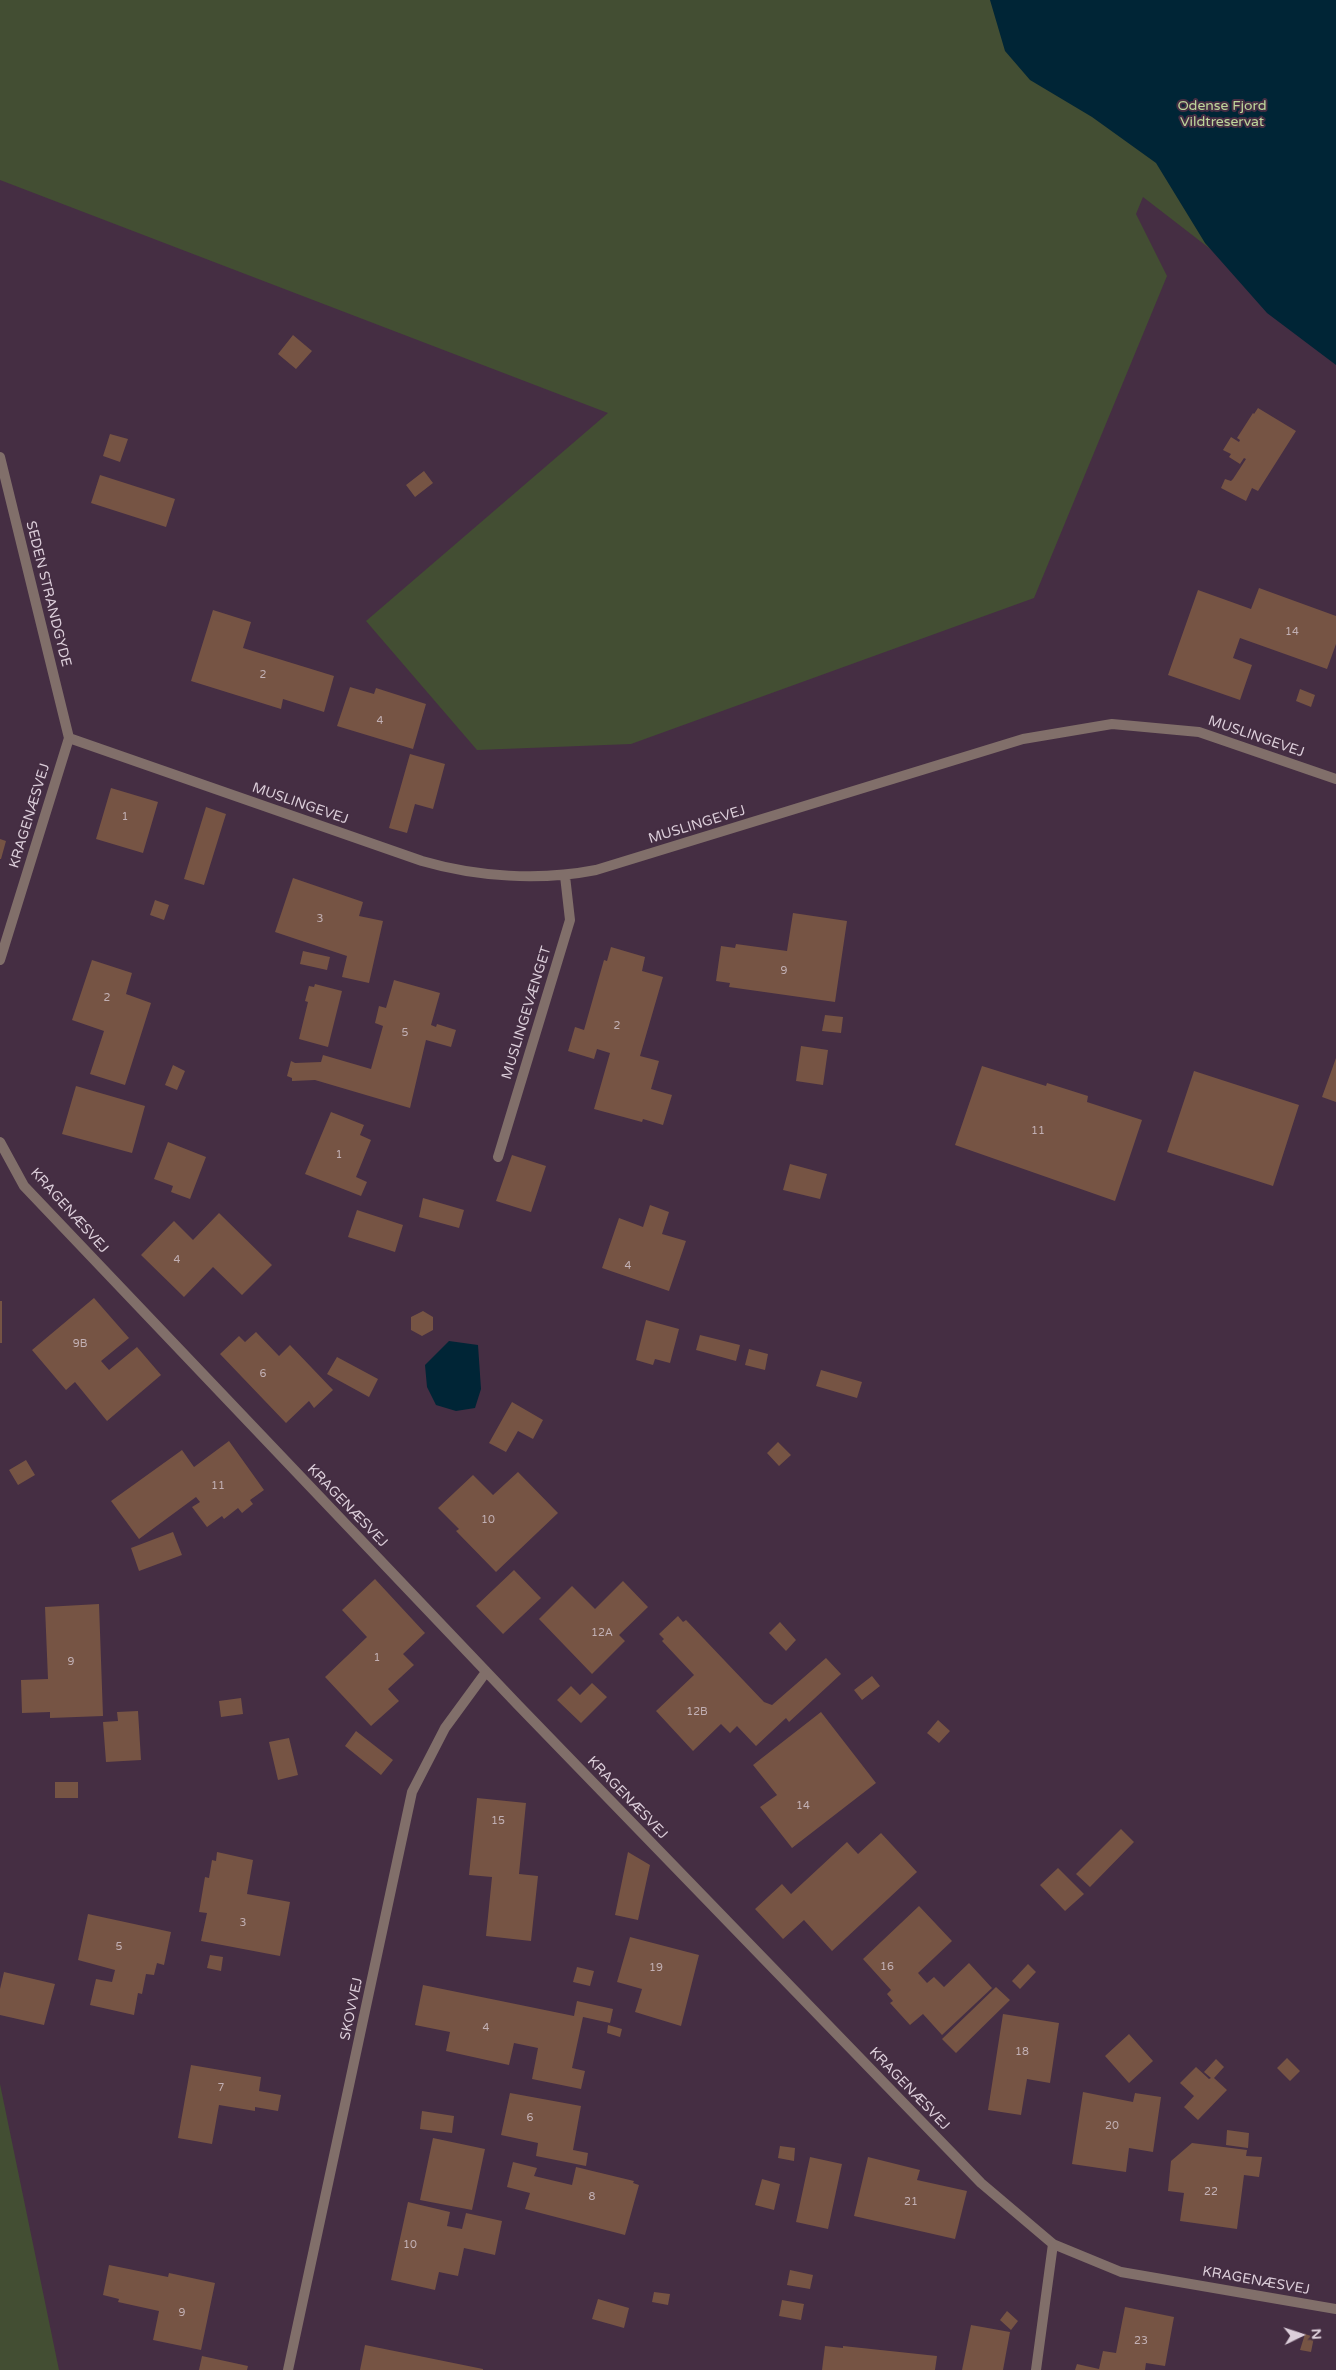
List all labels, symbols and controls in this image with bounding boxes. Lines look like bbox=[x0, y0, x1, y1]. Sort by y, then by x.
park label: Odense Fjord Vildtreservat bbox=[1177, 98, 1267, 130]
street label: SEDEN STRANDGYDE bbox=[22, 519, 74, 669]
house number: 14 bbox=[1285, 625, 1299, 639]
house number: 2 bbox=[260, 668, 266, 682]
street label: MUSLINGEVEJ bbox=[1206, 713, 1306, 761]
house number: 4 bbox=[377, 714, 383, 728]
street label: KRAGENÆSVEJ bbox=[6, 762, 54, 870]
street label: MUSLINGEVEJ bbox=[250, 780, 350, 828]
street label: MUSLINGEVEJ bbox=[646, 802, 748, 848]
house number: 1 bbox=[122, 810, 128, 824]
house number: 3 bbox=[317, 912, 323, 926]
street label: MUSLINGEVÆNGET bbox=[499, 944, 555, 1082]
house number: 9 bbox=[781, 964, 787, 978]
house number: 2 bbox=[104, 991, 110, 1005]
house number: 2 bbox=[614, 1019, 620, 1033]
house number: 5 bbox=[402, 1026, 408, 1040]
house number: 11 bbox=[1031, 1124, 1045, 1138]
house number: 1 bbox=[336, 1148, 342, 1162]
street label: KRAGENÆSVEJ bbox=[26, 1165, 112, 1257]
house number: 4 bbox=[174, 1253, 180, 1267]
house number: 4 bbox=[625, 1259, 631, 1273]
house number: 9B bbox=[73, 1337, 87, 1351]
house number: 6 bbox=[260, 1367, 266, 1381]
street label: KRAGENÆSVEJ bbox=[303, 1461, 391, 1551]
house number: 11 bbox=[211, 1479, 225, 1493]
house number: 10 bbox=[481, 1513, 495, 1527]
house number: 12A bbox=[591, 1626, 613, 1640]
house number: 1 bbox=[374, 1651, 380, 1665]
house number: 9 bbox=[68, 1655, 74, 1669]
house number: 12B bbox=[686, 1705, 708, 1719]
street label: KRAGENÆSVEJ bbox=[583, 1753, 671, 1843]
house number: 14 bbox=[796, 1799, 810, 1813]
house number: 15 bbox=[491, 1814, 505, 1828]
house number: 3 bbox=[240, 1916, 246, 1930]
house number: 5 bbox=[116, 1940, 122, 1954]
house number: 16 bbox=[880, 1960, 894, 1974]
house number: 19 bbox=[649, 1961, 663, 1975]
street label: SKOVVEJ bbox=[337, 1976, 367, 2042]
house number: 4 bbox=[483, 2021, 489, 2035]
street label: KRAGENÆSVEJ bbox=[865, 2044, 953, 2134]
house number: 18 bbox=[1015, 2045, 1029, 2059]
house number: 7 bbox=[218, 2081, 224, 2095]
house number: 6 bbox=[527, 2111, 533, 2125]
house number: 20 bbox=[1105, 2119, 1119, 2133]
house number: 22 bbox=[1204, 2185, 1218, 2199]
house number: 8 bbox=[589, 2190, 595, 2204]
house number: 21 bbox=[904, 2195, 918, 2209]
house number: 10 bbox=[403, 2238, 417, 2252]
street label: KRAGENÆSVEJ bbox=[1201, 2263, 1311, 2299]
house number: 9 bbox=[179, 2306, 185, 2320]
north arrow bbox=[1276, 2310, 1326, 2360]
text: N bbox=[1308, 2328, 1325, 2340]
house number: 23 bbox=[1134, 2334, 1148, 2348]

